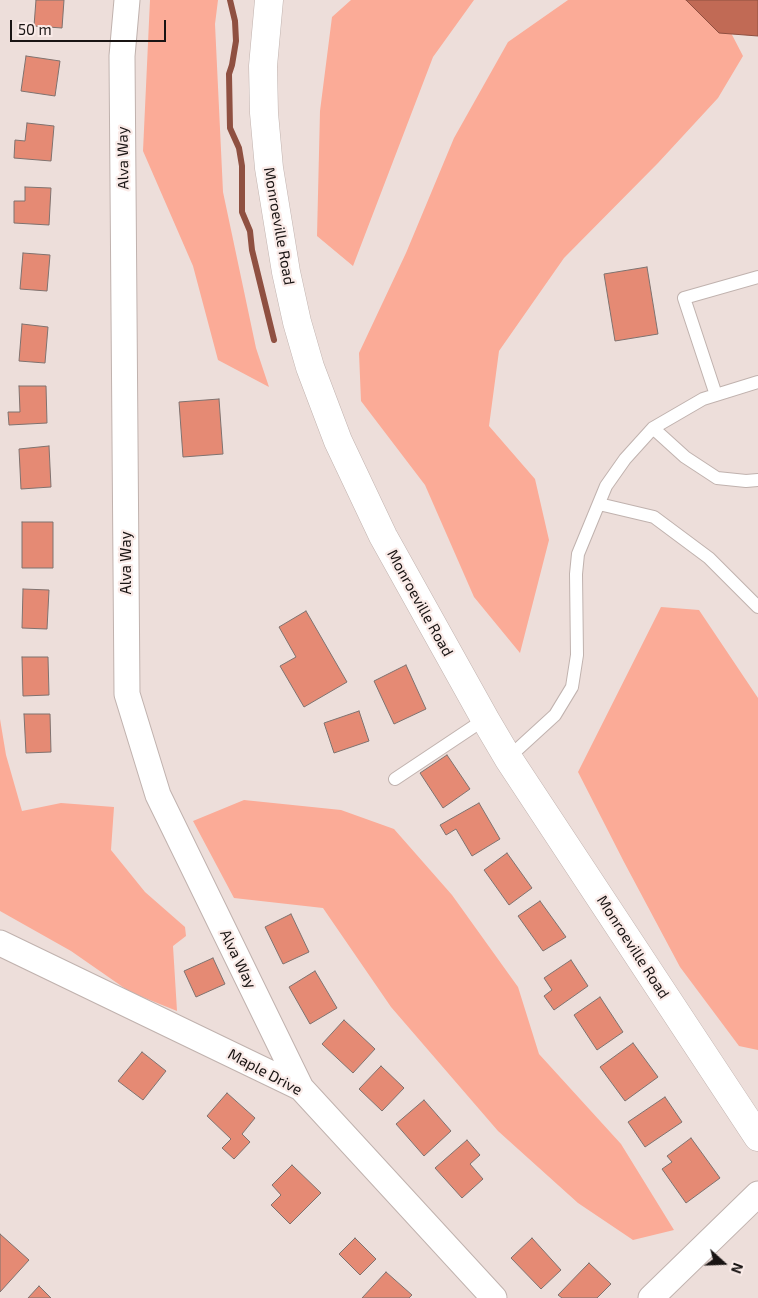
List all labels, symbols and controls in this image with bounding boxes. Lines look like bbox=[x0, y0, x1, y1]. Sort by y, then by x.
scale bar bbox=[12, 10, 169, 42]
text: 50 m bbox=[18, 20, 52, 38]
street label: Alva Way bbox=[113, 126, 133, 190]
street label: Monroeville Road bbox=[260, 166, 298, 286]
street label: Alva Way bbox=[117, 531, 135, 595]
street label: Monroeville Road bbox=[383, 546, 457, 660]
street label: Monroeville Road bbox=[593, 892, 673, 1002]
street label: Alva Way bbox=[216, 927, 260, 991]
street label: Maple Drive bbox=[225, 1045, 305, 1099]
north arrow bbox=[698, 1238, 748, 1288]
text: N bbox=[728, 1261, 747, 1276]

